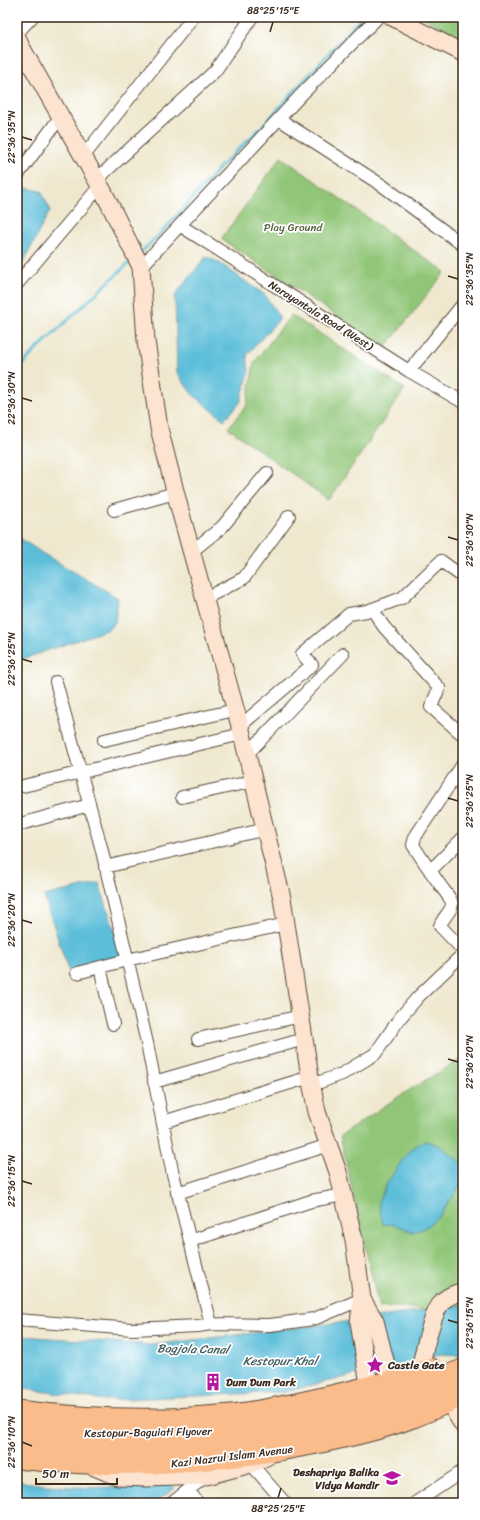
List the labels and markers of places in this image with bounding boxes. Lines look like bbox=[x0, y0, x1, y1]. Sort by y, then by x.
place icon: Castle Gate bbox=[365, 1355, 385, 1375]
place label: Castle Gate bbox=[387, 1356, 445, 1375]
building icon: Dum Dum Park bbox=[203, 1372, 223, 1392]
place label: Dum Dum Park bbox=[226, 1373, 297, 1392]
place label: Deshapriya Balika Vidya Mandir bbox=[293, 1463, 380, 1495]
school or university icon: Deshapriya Balika Vidya Mandir bbox=[382, 1468, 402, 1488]

